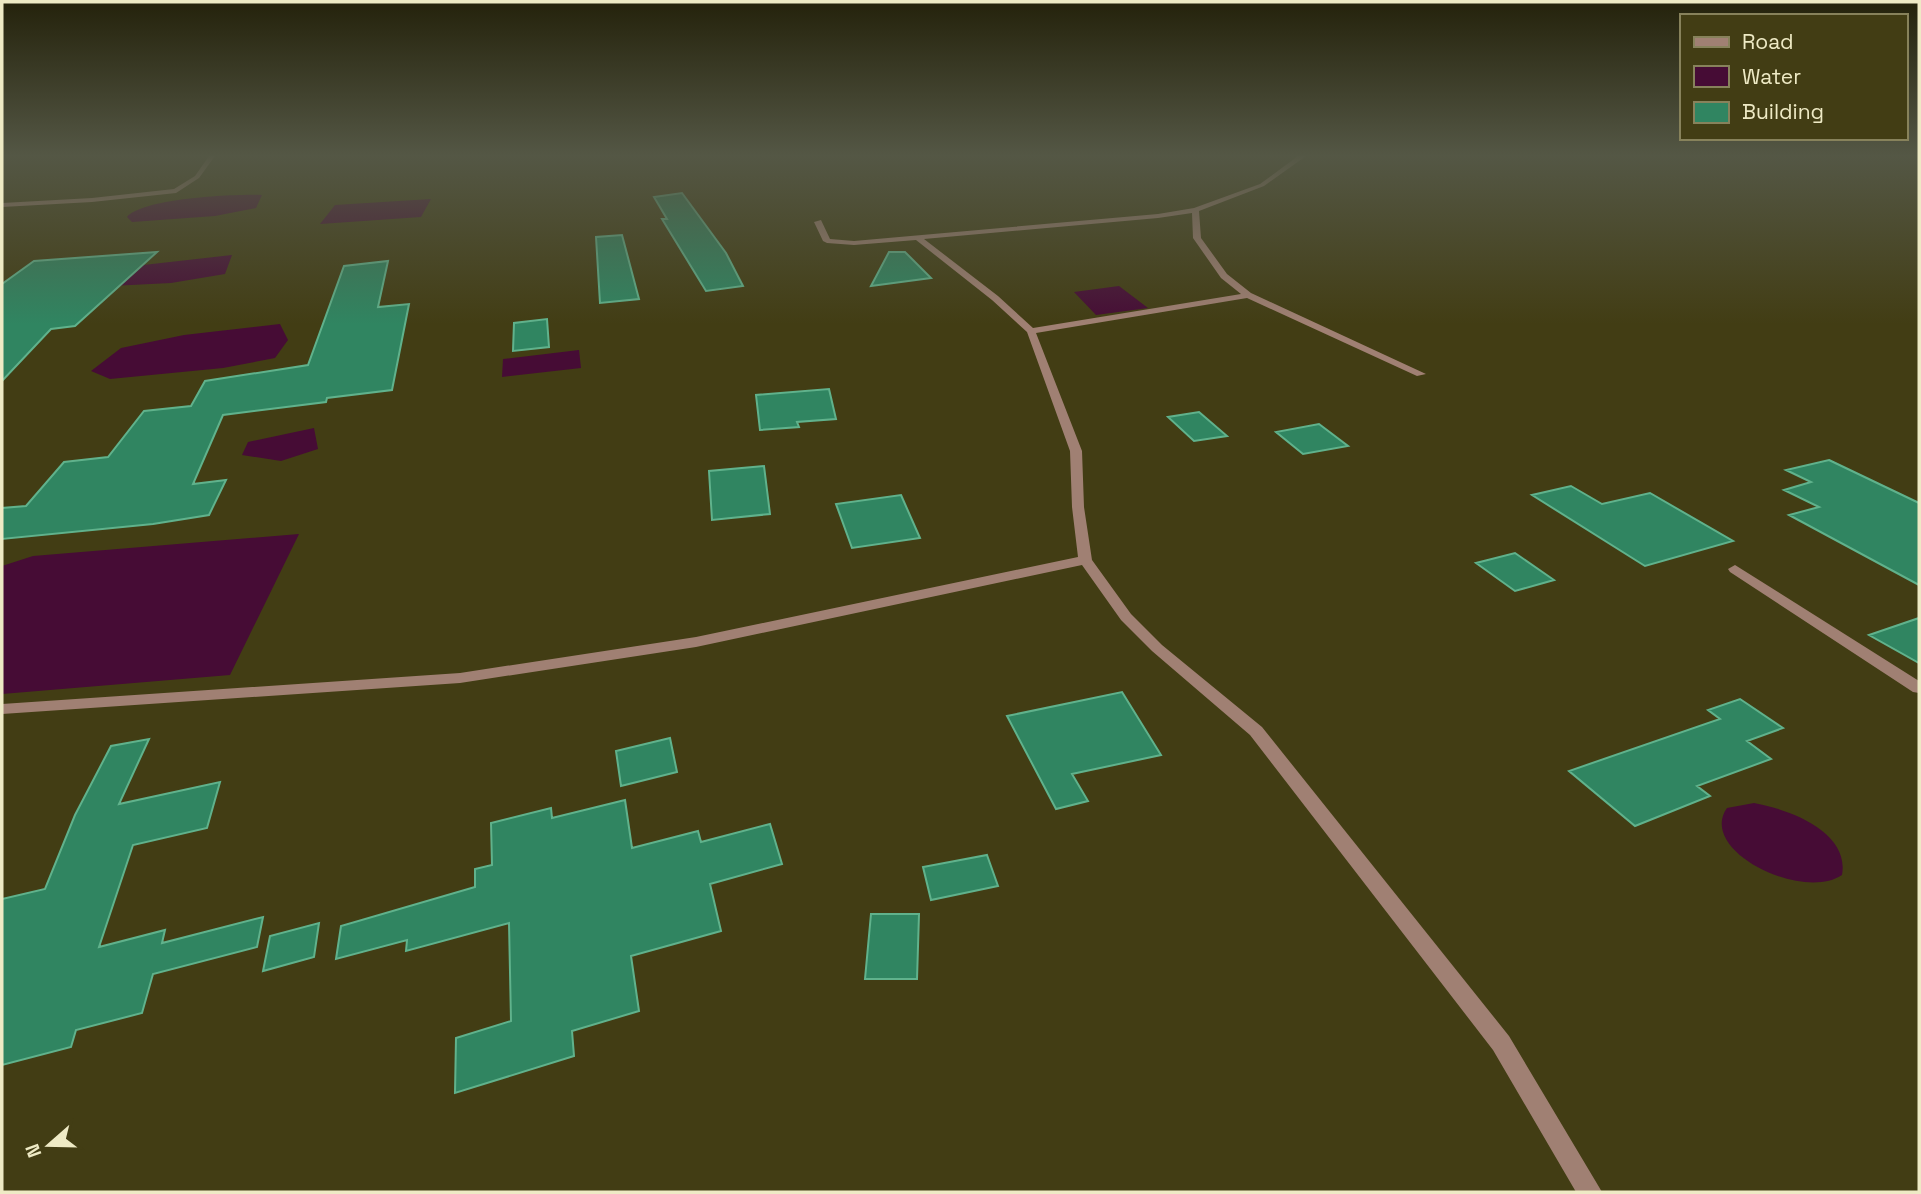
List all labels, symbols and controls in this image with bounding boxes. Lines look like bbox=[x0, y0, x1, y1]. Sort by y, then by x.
legend bbox=[1680, 14, 1907, 140]
text: Road bbox=[1742, 28, 1794, 55]
text: Water bbox=[1742, 63, 1801, 90]
text: Building bbox=[1742, 98, 1824, 125]
north arrow bbox=[14, 1110, 84, 1180]
text: N bbox=[20, 1140, 47, 1161]

